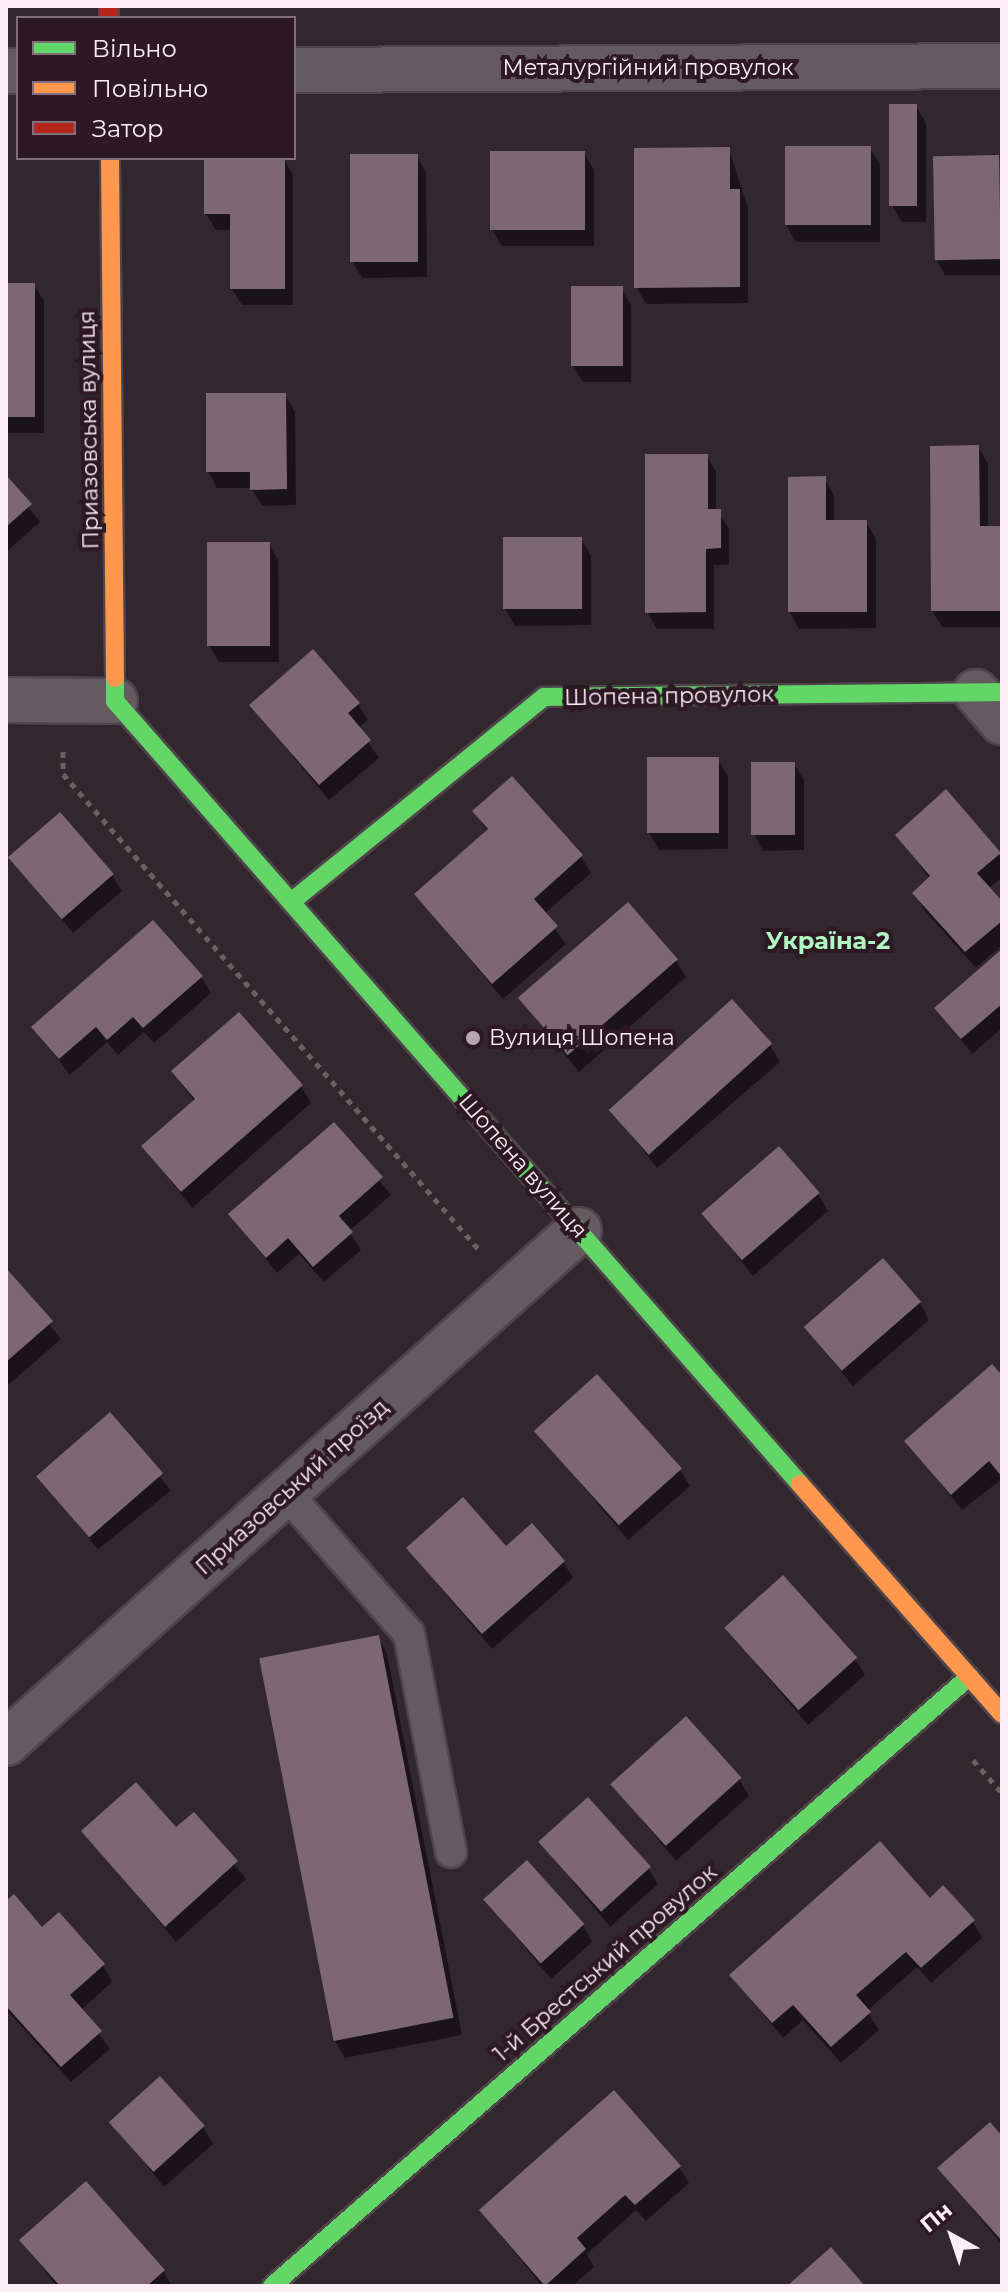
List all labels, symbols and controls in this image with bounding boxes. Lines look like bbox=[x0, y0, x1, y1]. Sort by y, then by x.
legend bbox=[16, 16, 296, 160]
text: Вільно bbox=[92, 34, 177, 63]
street label: Металургійний провулок bbox=[503, 55, 793, 81]
text: Повільно bbox=[92, 74, 208, 103]
text: Затор bbox=[92, 114, 163, 143]
street label: Приазовська вулиця bbox=[74, 310, 104, 550]
street label: Шопена провулок bbox=[564, 681, 774, 711]
district label: Україна-2 bbox=[766, 927, 890, 955]
place label: Вулиця Шопена bbox=[489, 1025, 675, 1051]
marker: Вулиця Шопена bbox=[464, 1029, 482, 1047]
street label: Шопена вулиця bbox=[453, 1088, 593, 1244]
street label: Приазовський проїзд bbox=[190, 1394, 394, 1580]
street label: 1-й Брестський провулок bbox=[488, 1859, 722, 2067]
north arrow bbox=[912, 2196, 992, 2276]
text: Пн bbox=[915, 2196, 958, 2238]

